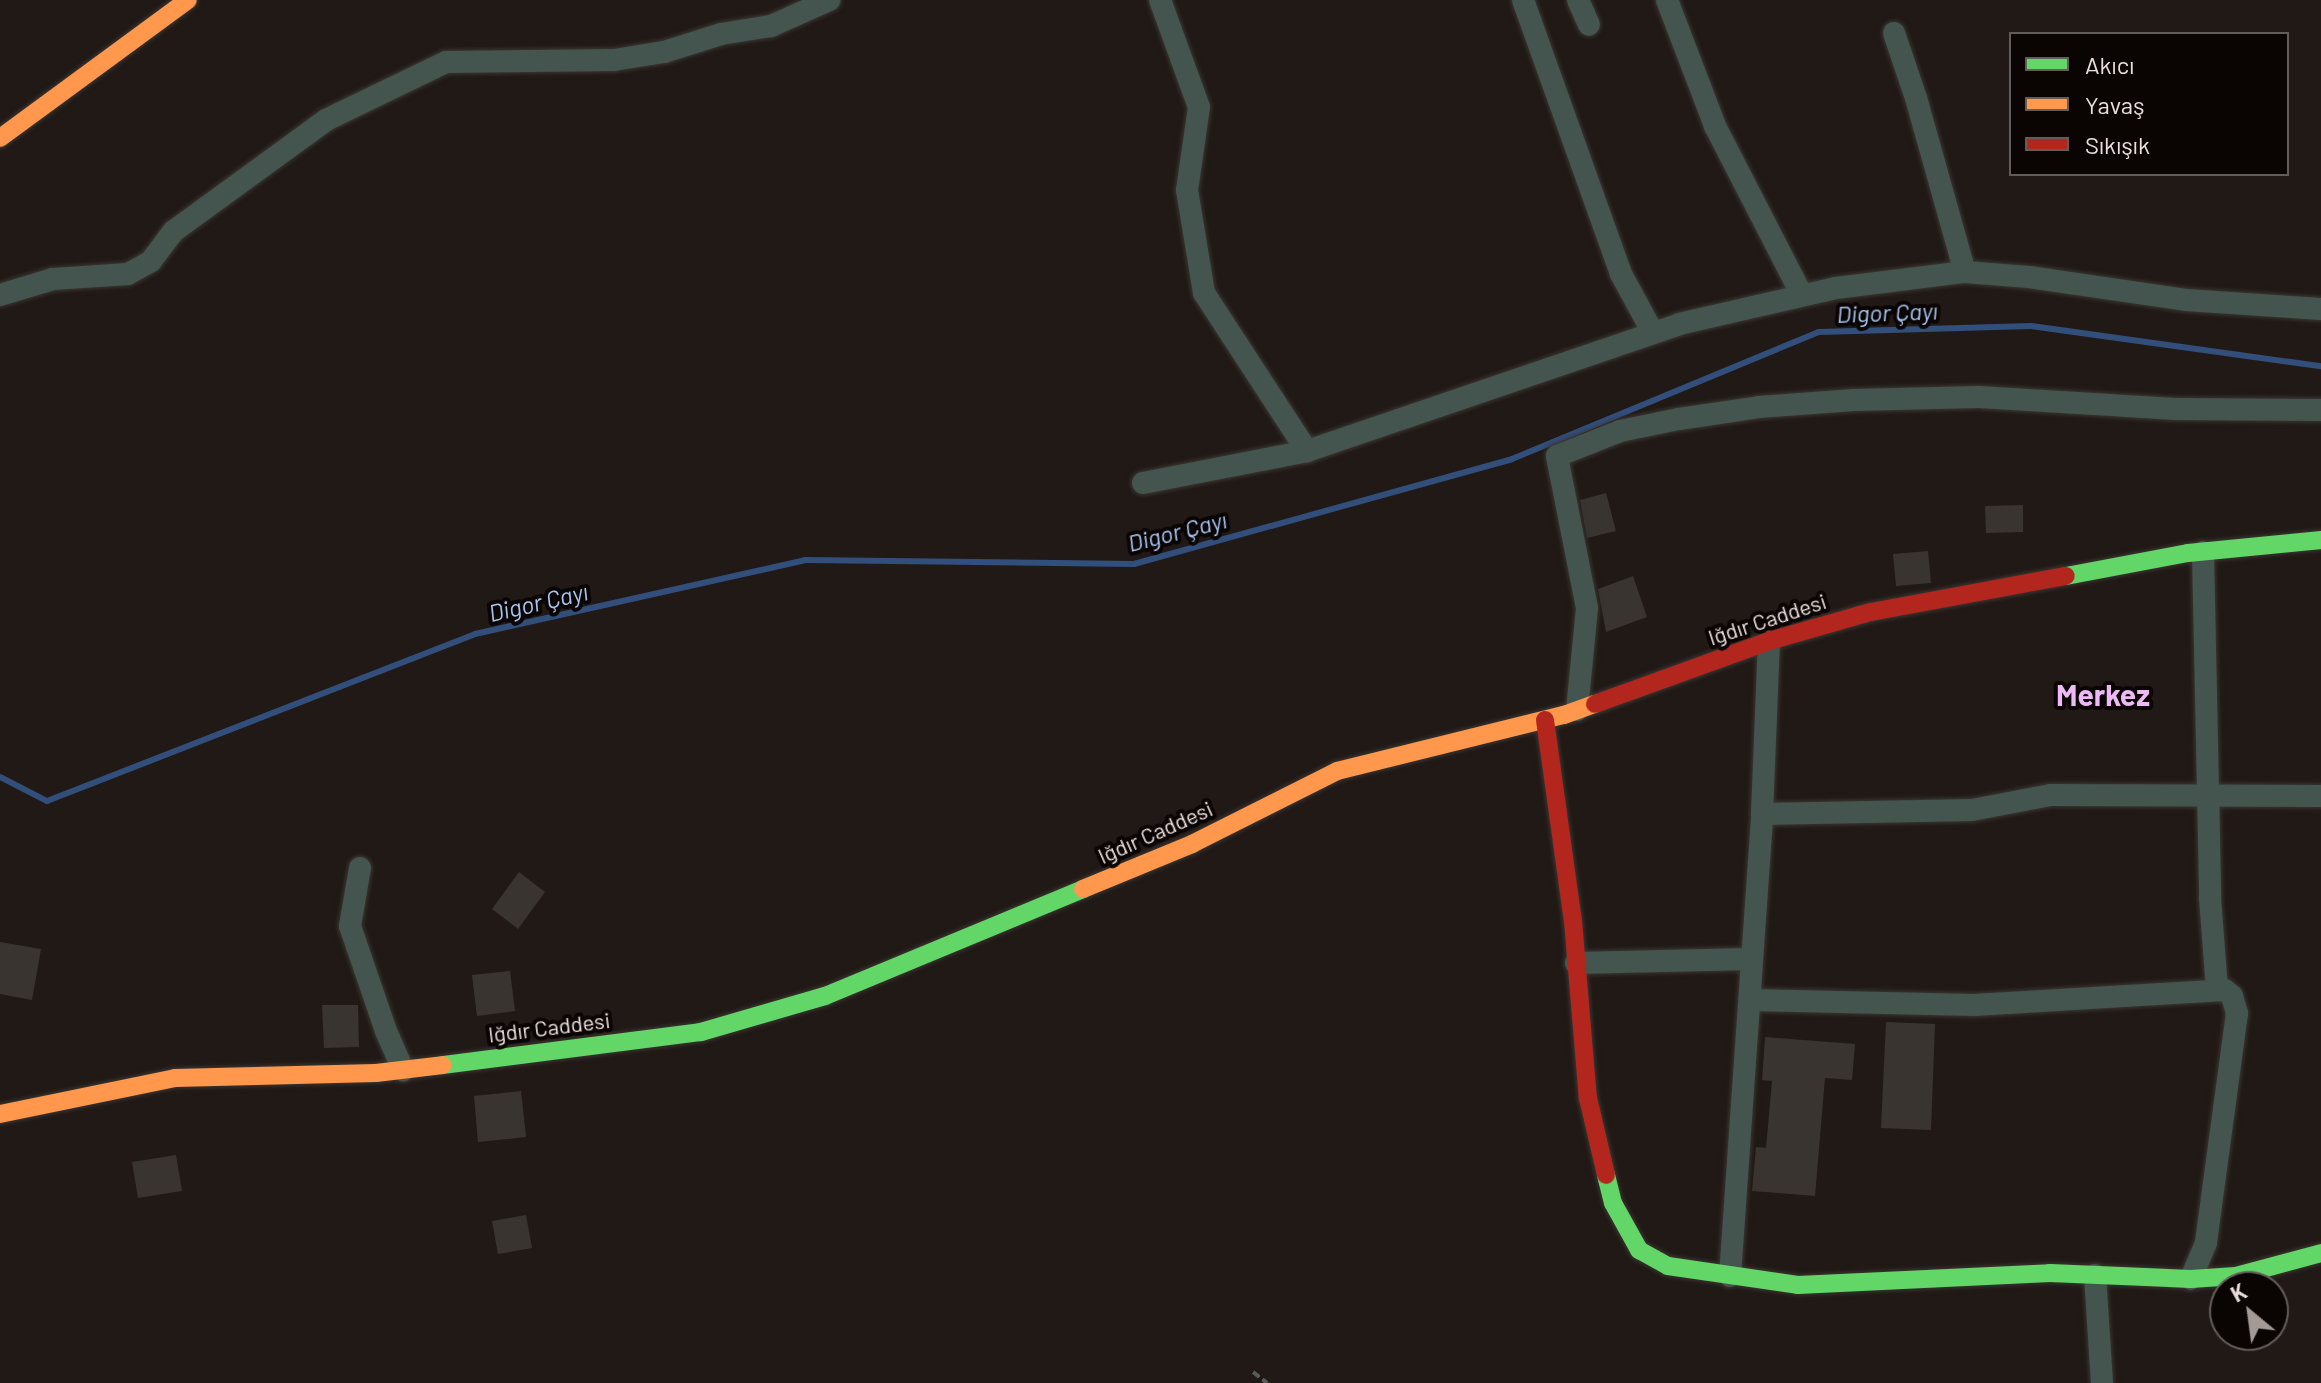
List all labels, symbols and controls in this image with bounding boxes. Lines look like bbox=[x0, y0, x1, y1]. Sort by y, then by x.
legend bbox=[2009, 32, 2289, 176]
text: Akıcı bbox=[2085, 50, 2134, 79]
text: Yavaş bbox=[2085, 90, 2145, 119]
text: Sıkışık bbox=[2085, 130, 2150, 159]
water label: Digor Çayı bbox=[1836, 296, 1938, 328]
water label: Digor Çayı bbox=[1125, 505, 1229, 557]
water label: Digor Çayı bbox=[486, 577, 590, 627]
street label: Iğdır Caddesi bbox=[1705, 587, 1829, 651]
district label: Merkez bbox=[2056, 676, 2150, 712]
street label: Iğdır Caddesi bbox=[1094, 795, 1216, 869]
street label: Iğdır Caddesi bbox=[486, 1006, 612, 1048]
north arrow bbox=[2209, 1271, 2289, 1351]
text: K bbox=[2226, 1277, 2251, 1306]

